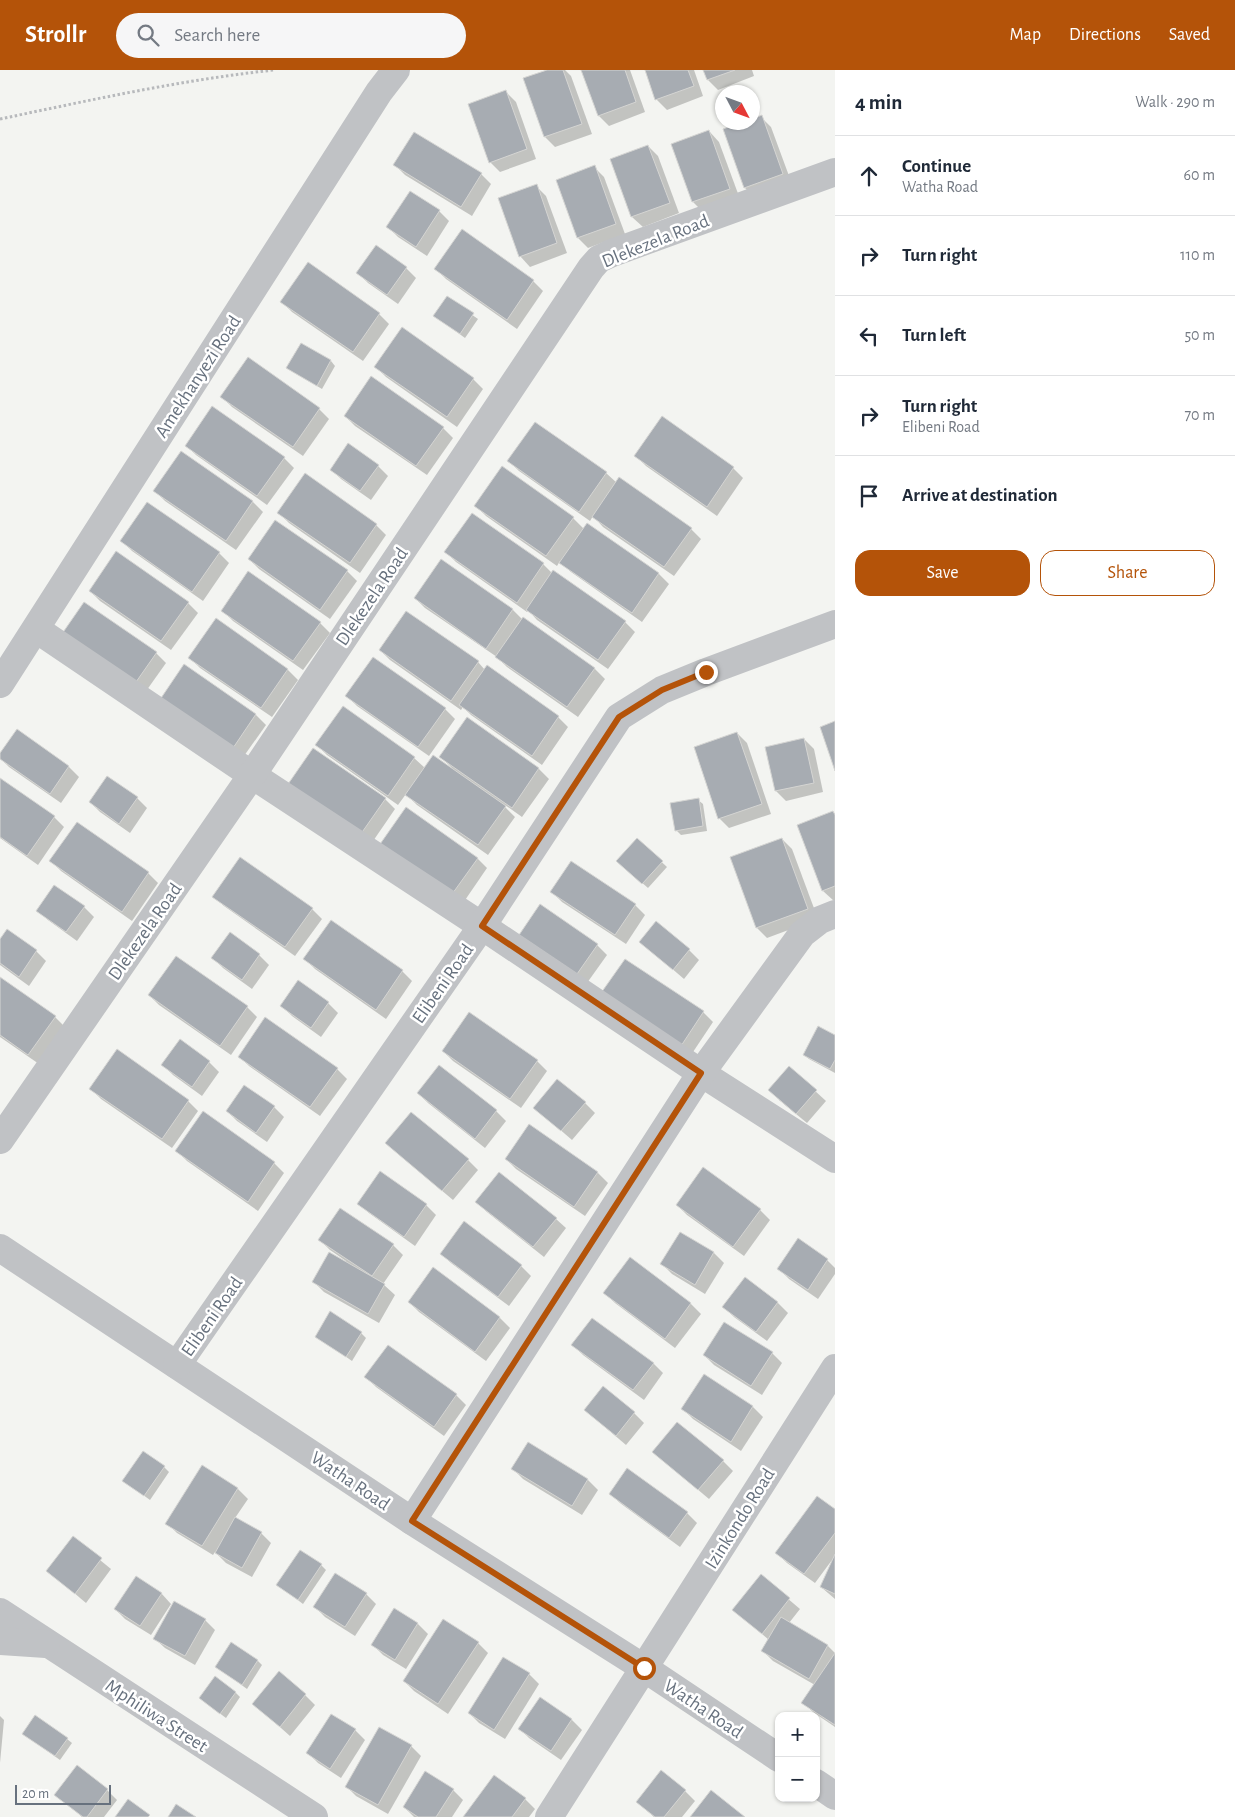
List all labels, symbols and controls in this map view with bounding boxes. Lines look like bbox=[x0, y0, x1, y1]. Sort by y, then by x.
search box bbox=[116, 13, 466, 58]
icon: search bbox=[134, 21, 162, 49]
text: Strollr bbox=[25, 23, 86, 47]
text: Search here bbox=[174, 26, 260, 45]
text: Map bbox=[1010, 26, 1041, 44]
text: Directions bbox=[1069, 26, 1141, 44]
text: Saved bbox=[1169, 26, 1210, 44]
north arrow bbox=[715, 85, 760, 130]
text: 4 min bbox=[855, 92, 902, 113]
text: Walk · 290 m bbox=[1135, 94, 1215, 110]
text: Continue bbox=[902, 157, 971, 176]
icon: ahead bbox=[855, 162, 883, 190]
text: 60 m bbox=[1184, 167, 1215, 183]
text: Watha Road bbox=[902, 179, 978, 195]
street label: Dlekezela Road bbox=[599, 211, 712, 271]
icon: right bbox=[855, 242, 883, 270]
text: Turn right bbox=[902, 246, 977, 265]
text: 110 m bbox=[1180, 247, 1215, 263]
street label: Amekhanyezi Road bbox=[152, 312, 245, 441]
icon: left bbox=[855, 322, 883, 350]
text: Turn left bbox=[902, 326, 966, 345]
text: 50 m bbox=[1184, 327, 1215, 343]
text: Turn right bbox=[902, 397, 977, 416]
icon: right bbox=[855, 402, 883, 430]
text: 70 m bbox=[1184, 407, 1215, 423]
text: Elibeni Road bbox=[902, 419, 980, 435]
icon: arrive bbox=[855, 482, 883, 510]
text: Arrive at destination bbox=[902, 486, 1058, 505]
street label: Dlekezela Road bbox=[333, 544, 412, 649]
button: Save bbox=[855, 550, 1030, 596]
button: Share bbox=[1040, 550, 1215, 596]
route end bbox=[695, 661, 718, 684]
street label: Dlekezela Road bbox=[105, 880, 186, 984]
street label: Elibeni Road bbox=[409, 940, 478, 1027]
street label: Elibeni Road bbox=[178, 1273, 247, 1360]
street label: Watha Road bbox=[307, 1448, 393, 1514]
street label: Izinkondo Road bbox=[702, 1465, 779, 1572]
route start bbox=[633, 1657, 656, 1680]
street label: Mphiliwa Street bbox=[102, 1676, 211, 1756]
street label: Watha Road bbox=[660, 1676, 746, 1742]
map controls bbox=[775, 1712, 820, 1802]
button: + bbox=[775, 1712, 820, 1757]
button: − bbox=[775, 1757, 820, 1802]
scale bar bbox=[15, 1782, 111, 1805]
text: 20 m bbox=[22, 1787, 49, 1801]

